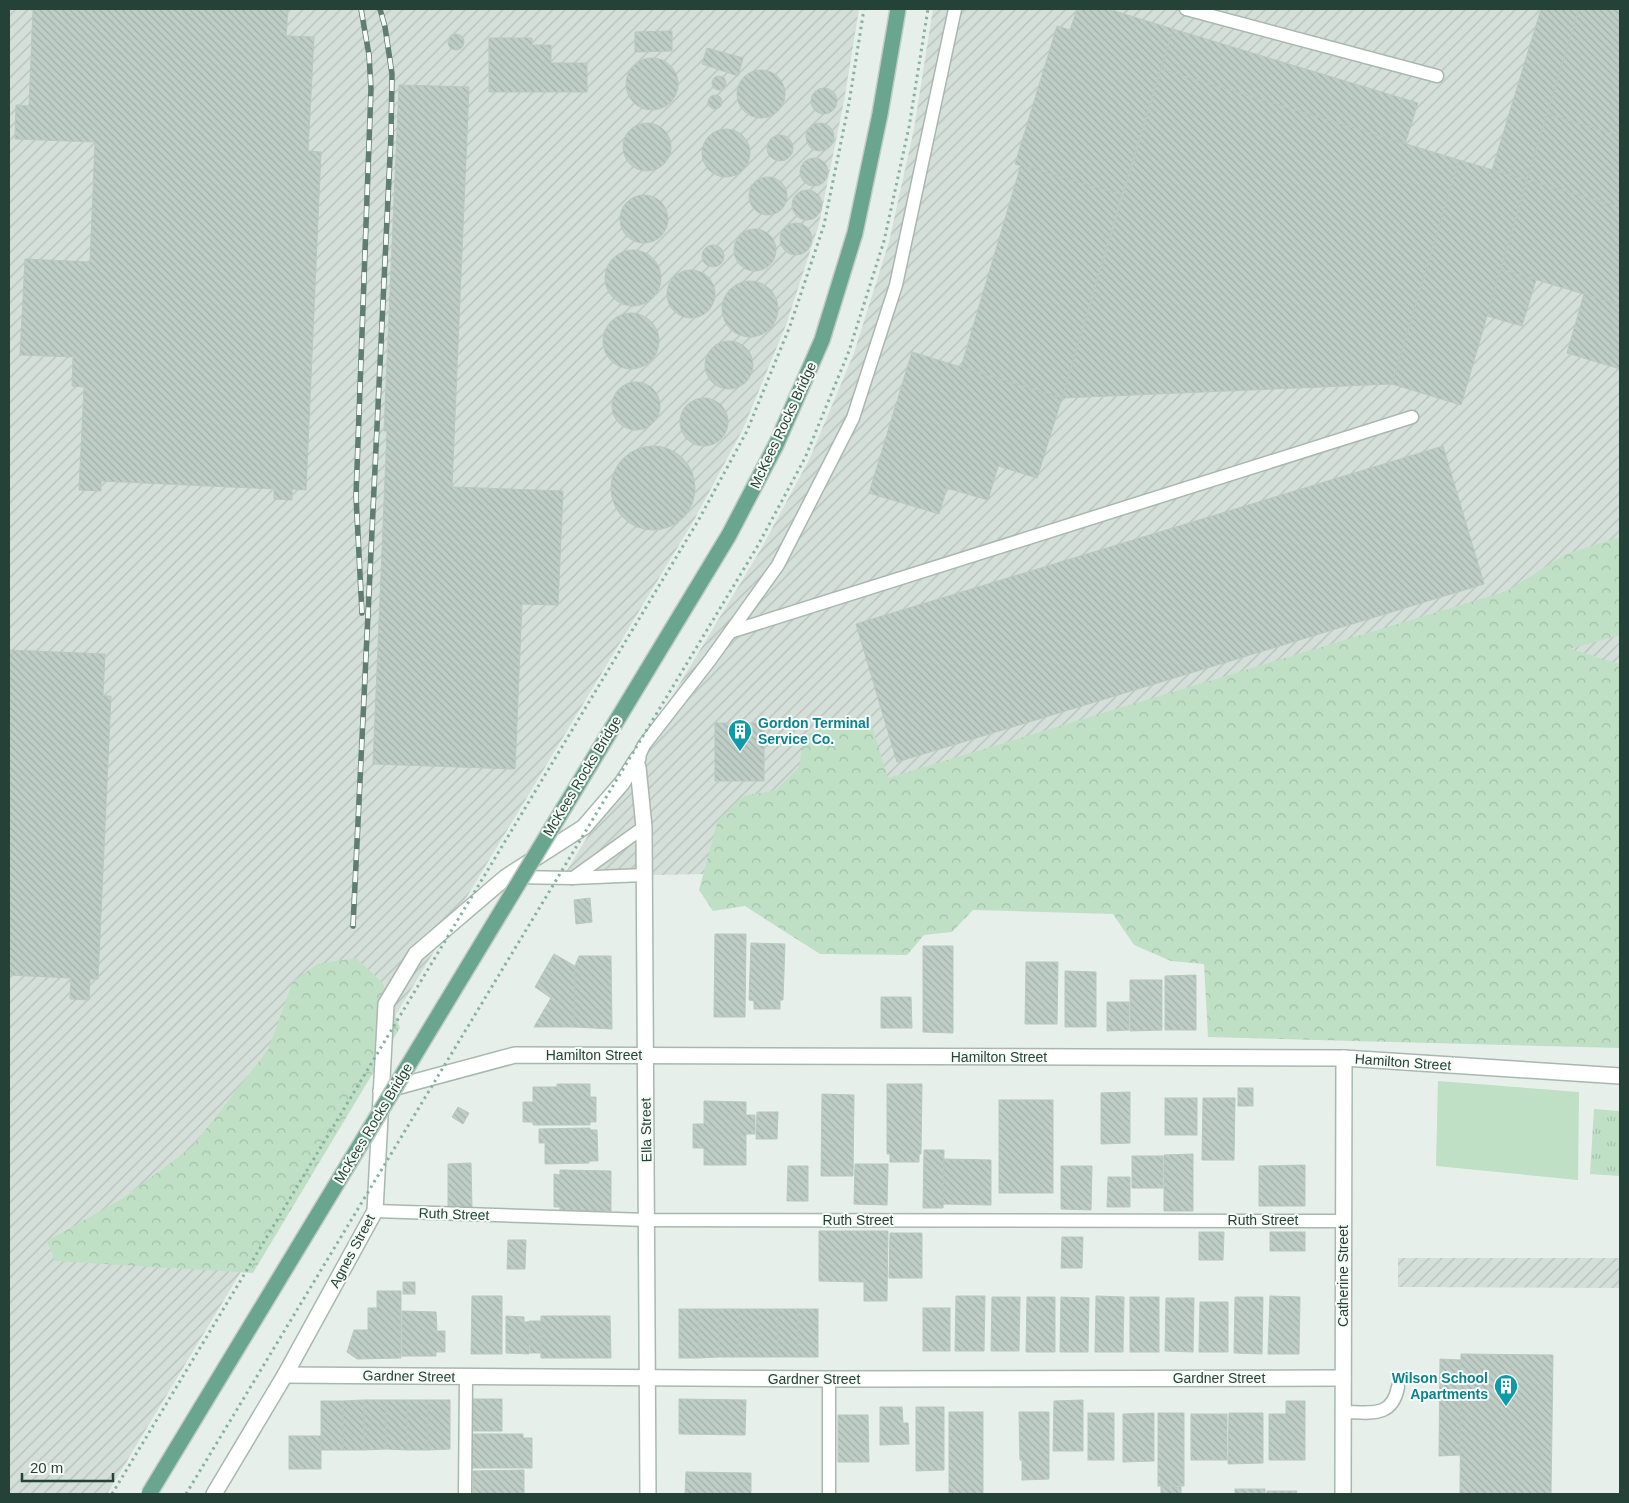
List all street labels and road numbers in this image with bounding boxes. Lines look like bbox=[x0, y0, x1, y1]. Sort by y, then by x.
street label: McKees Rocks Bridge bbox=[747, 359, 819, 491]
street label: McKees Rocks Bridge bbox=[540, 713, 624, 839]
street label: Hamilton Street bbox=[546, 1047, 642, 1063]
street label: Hamilton Street bbox=[951, 1049, 1047, 1065]
street label: Hamilton Street bbox=[1354, 1051, 1452, 1073]
street label: McKees Rocks Bridge bbox=[331, 1060, 415, 1186]
street label: Ella Street bbox=[637, 1097, 655, 1162]
street label: Ruth Street bbox=[418, 1205, 490, 1223]
street label: Agnes Street bbox=[326, 1211, 378, 1290]
street label: Ruth Street bbox=[823, 1212, 894, 1228]
street label: Ruth Street bbox=[1228, 1212, 1299, 1228]
street label: Catherine Street bbox=[1335, 1225, 1351, 1327]
street label: Gardner Street bbox=[363, 1367, 456, 1385]
street label: Gardner Street bbox=[1173, 1370, 1265, 1386]
street label: Gardner Street bbox=[768, 1371, 860, 1387]

